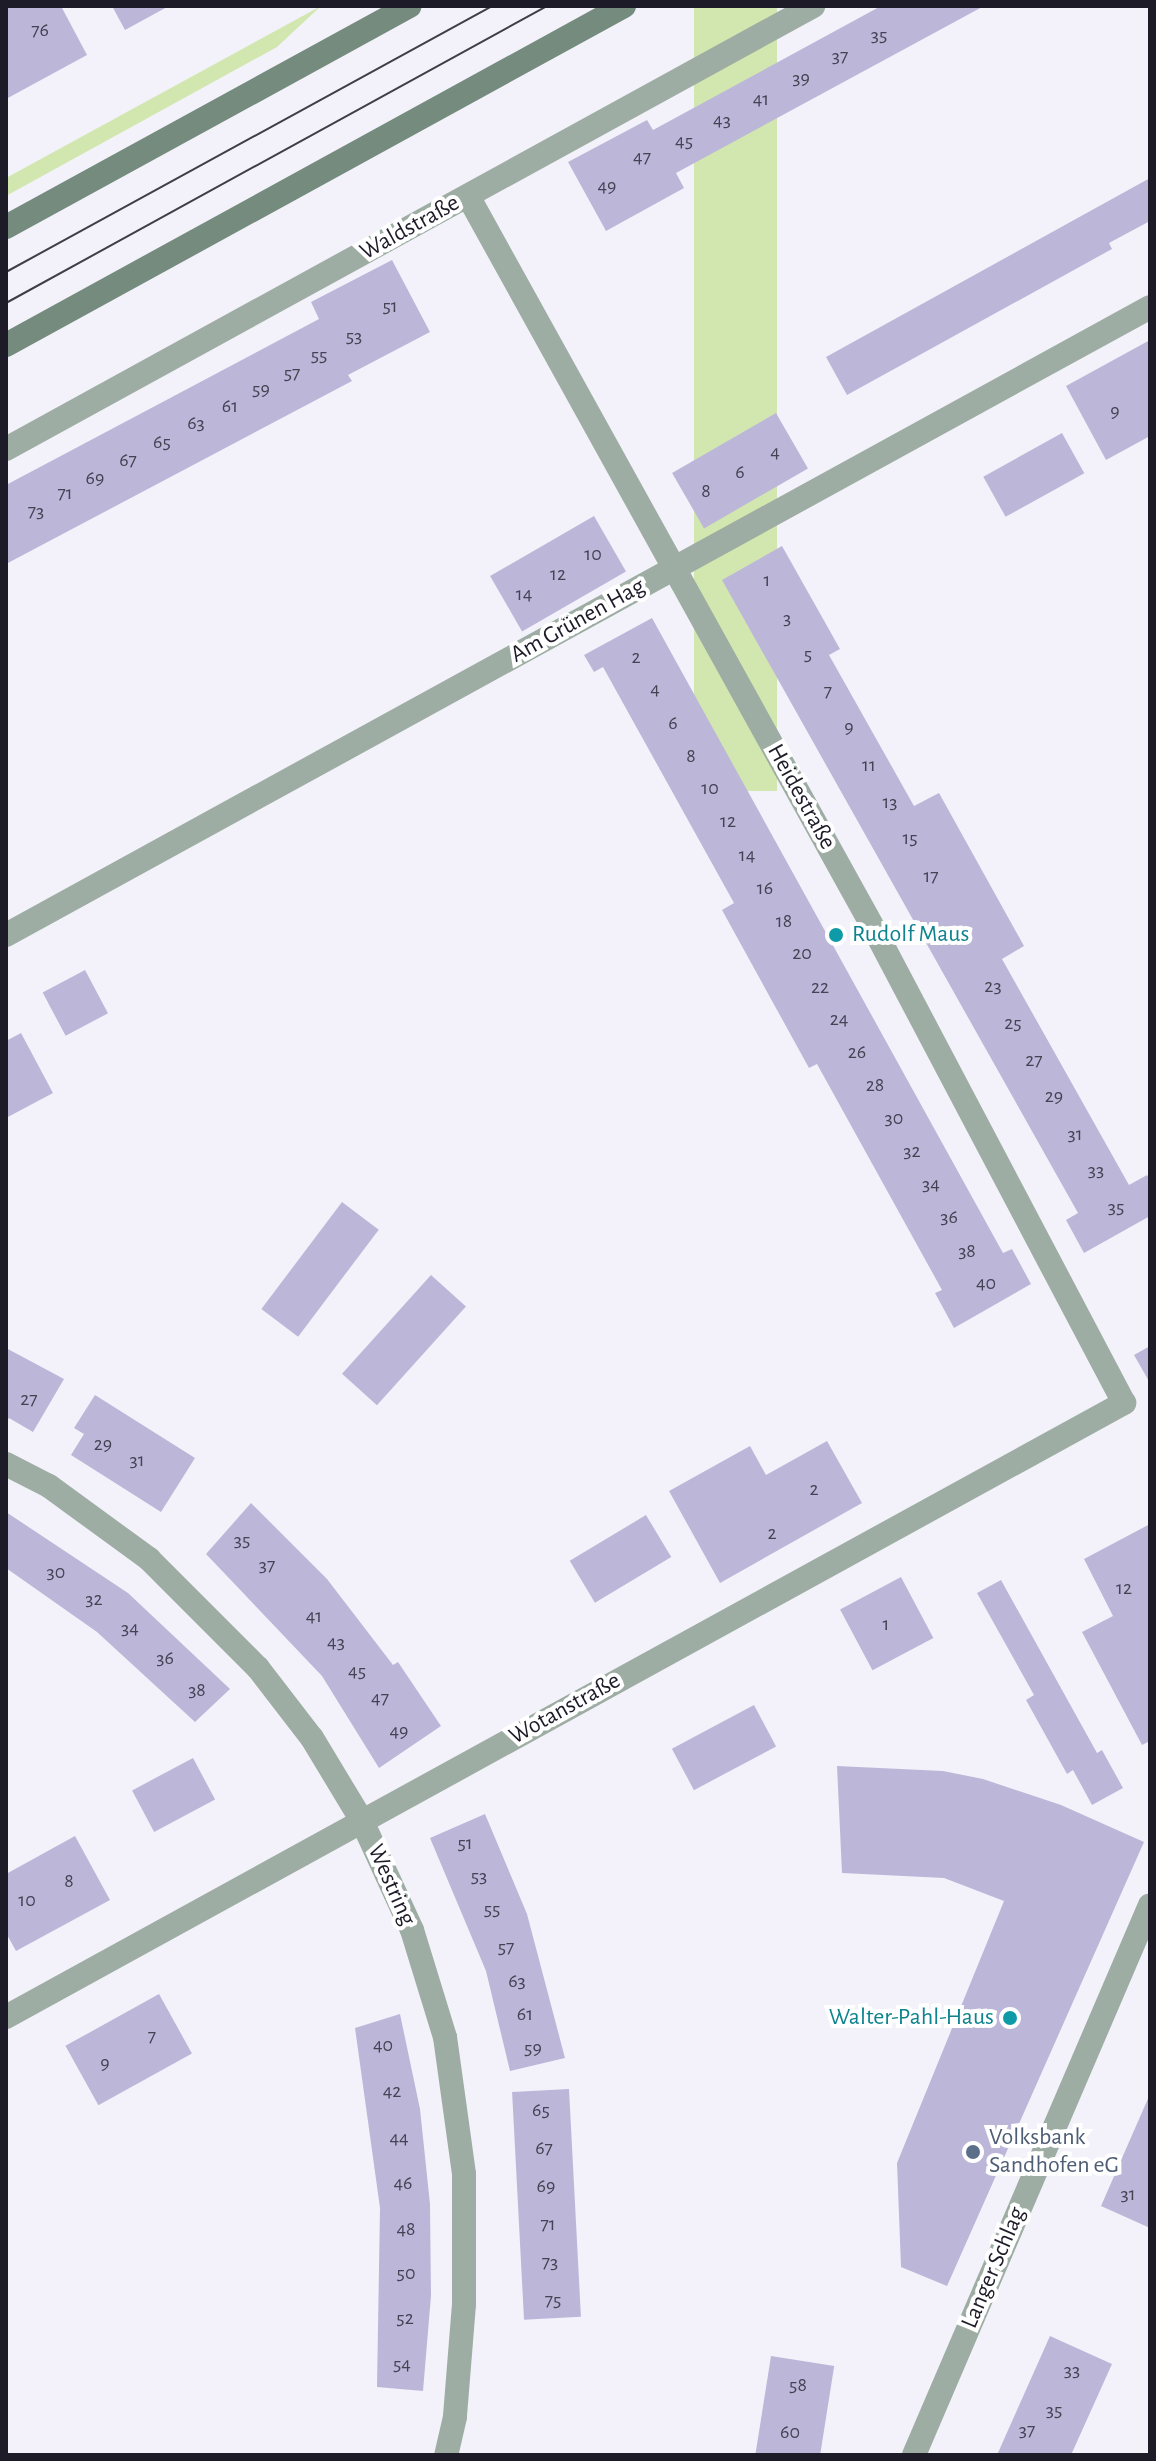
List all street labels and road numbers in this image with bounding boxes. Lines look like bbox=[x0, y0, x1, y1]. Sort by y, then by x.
street label: Waldstraße bbox=[355, 189, 465, 267]
street label: Am Grünen Hag bbox=[506, 572, 650, 670]
street label: Heidestraße bbox=[760, 739, 842, 855]
street label: Wotanstraße bbox=[504, 1667, 626, 1751]
street label: Westring bbox=[360, 1840, 422, 1930]
street label: Langer Schlag bbox=[956, 2203, 1032, 2333]

